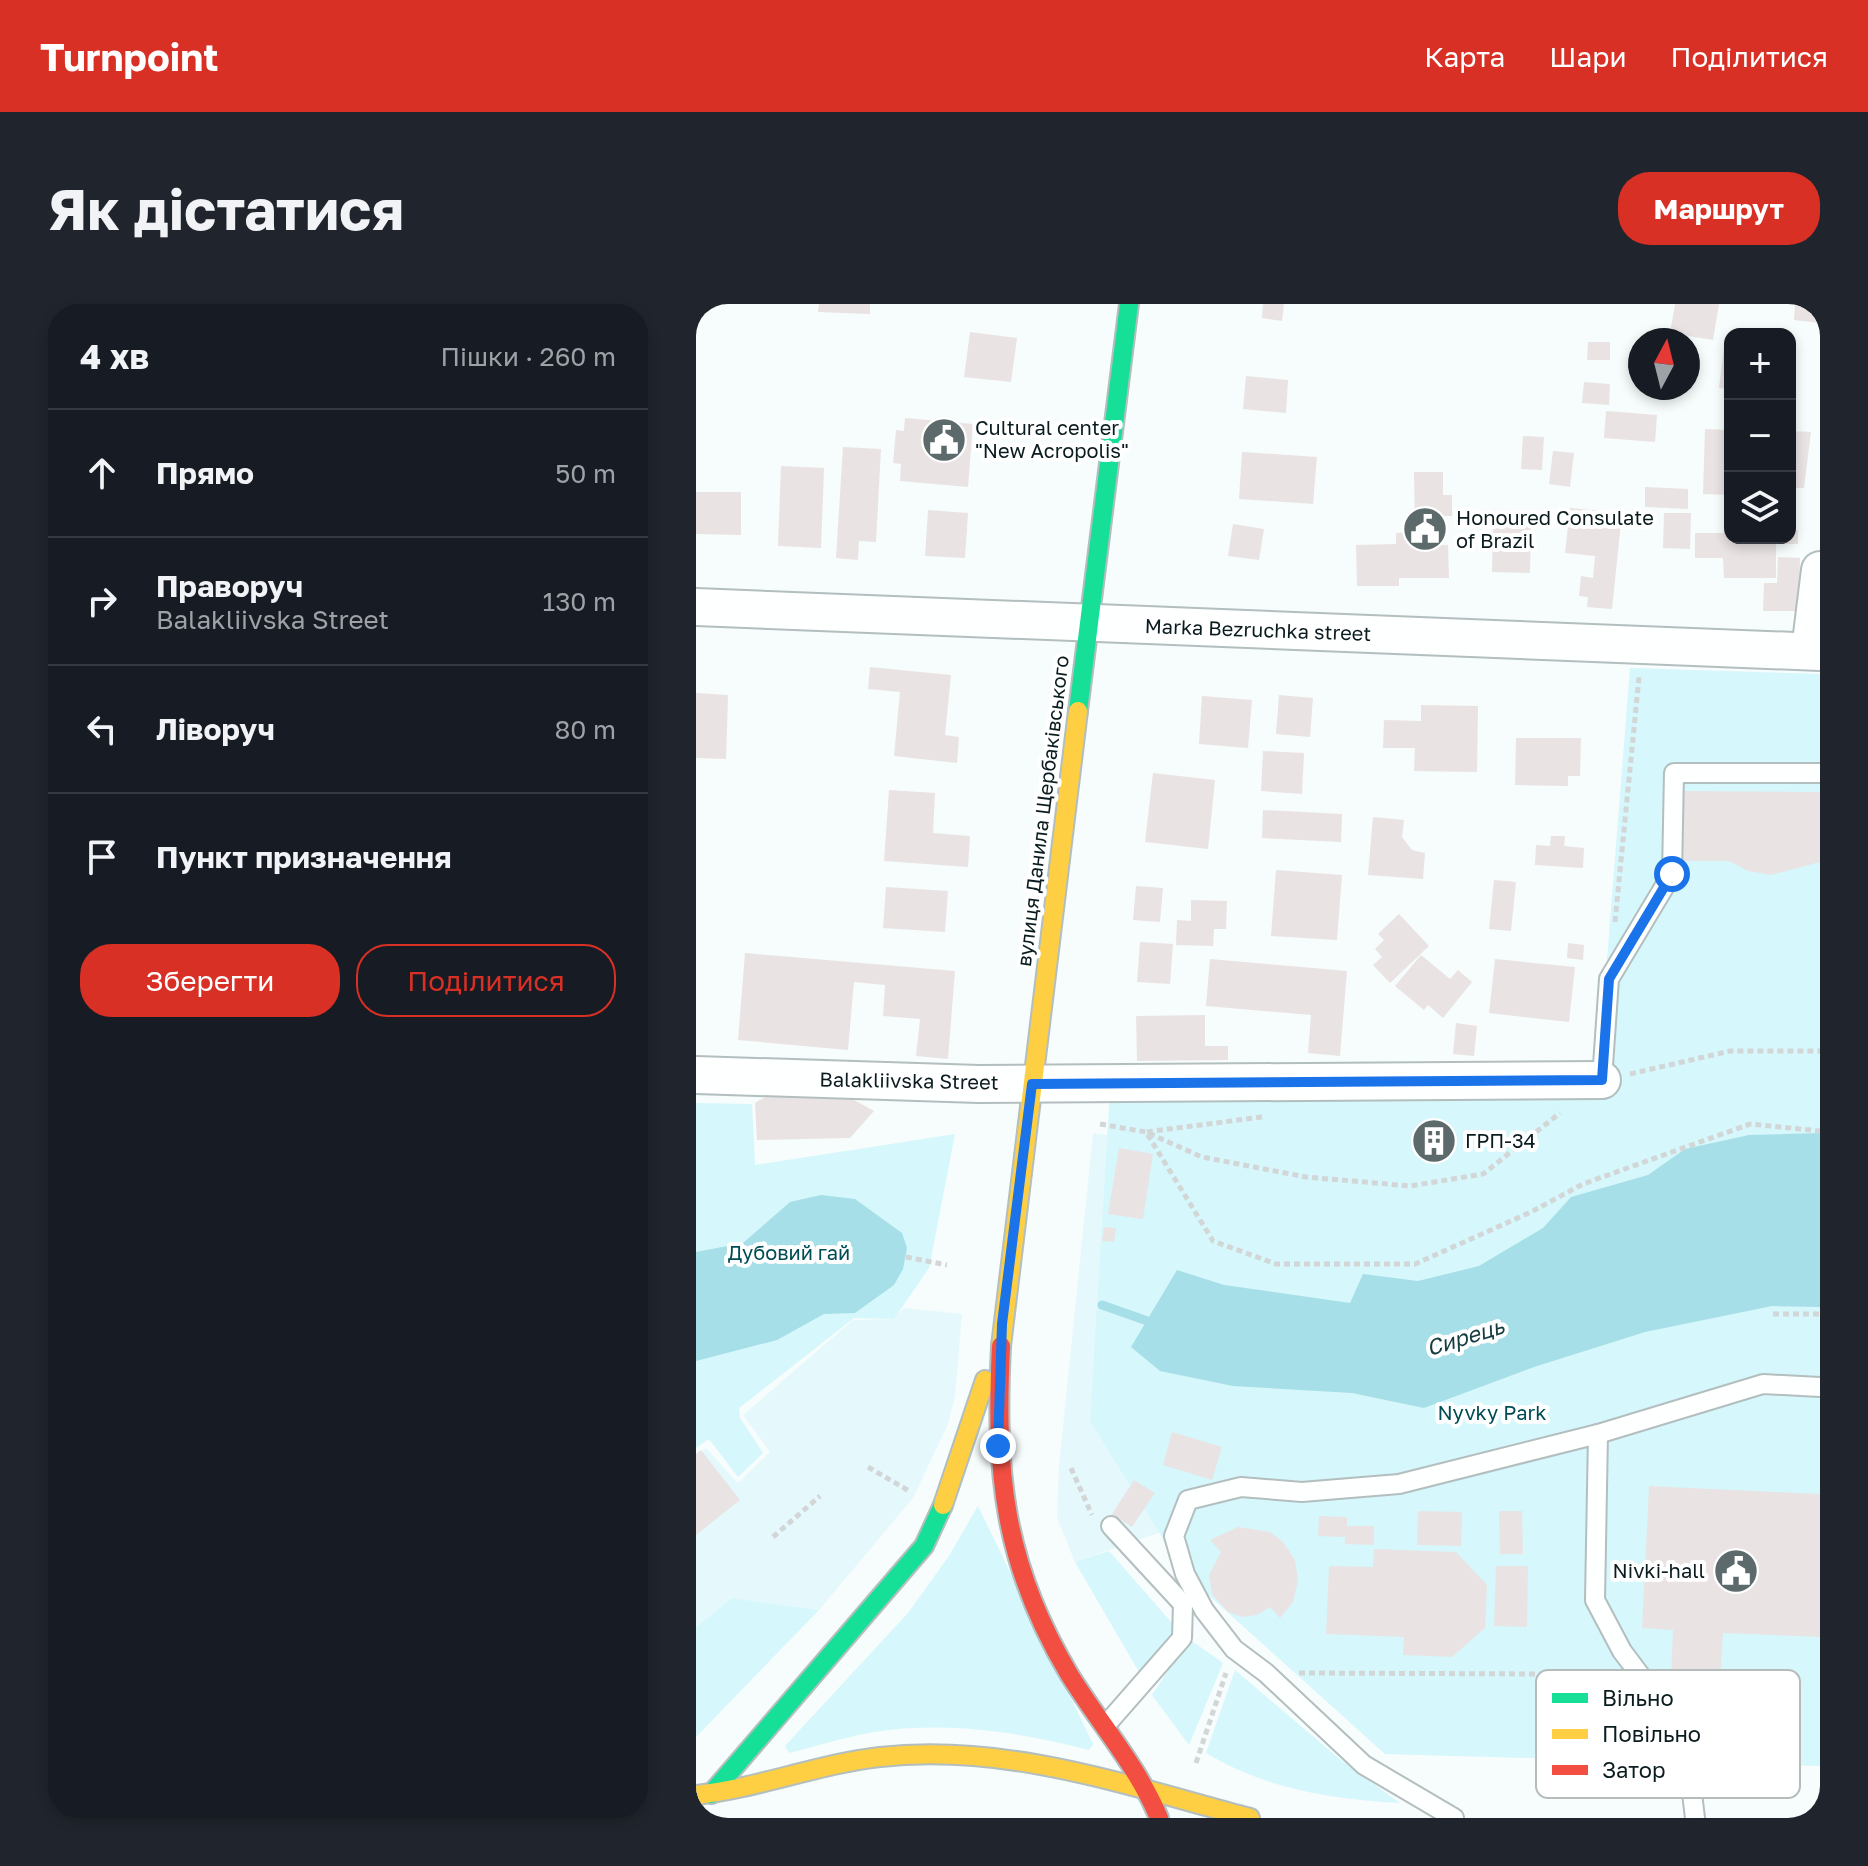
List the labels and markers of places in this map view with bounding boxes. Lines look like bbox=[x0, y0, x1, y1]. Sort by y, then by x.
place label: Cultural center "New Acropolis" bbox=[975, 415, 1129, 462]
public building icon: Cultural center "New Acropolis" bbox=[920, 416, 968, 464]
public building icon: Honoured Consulate of Brazil bbox=[1401, 505, 1449, 553]
place label: Honoured Consulate of Brazil bbox=[1456, 505, 1654, 552]
building icon: ГРП-34 bbox=[1410, 1117, 1458, 1165]
place label: ГРП-34 bbox=[1465, 1128, 1536, 1152]
public building icon: Nivki-hall bbox=[1712, 1547, 1760, 1595]
place label: Nivki-hall bbox=[1613, 1558, 1705, 1582]

